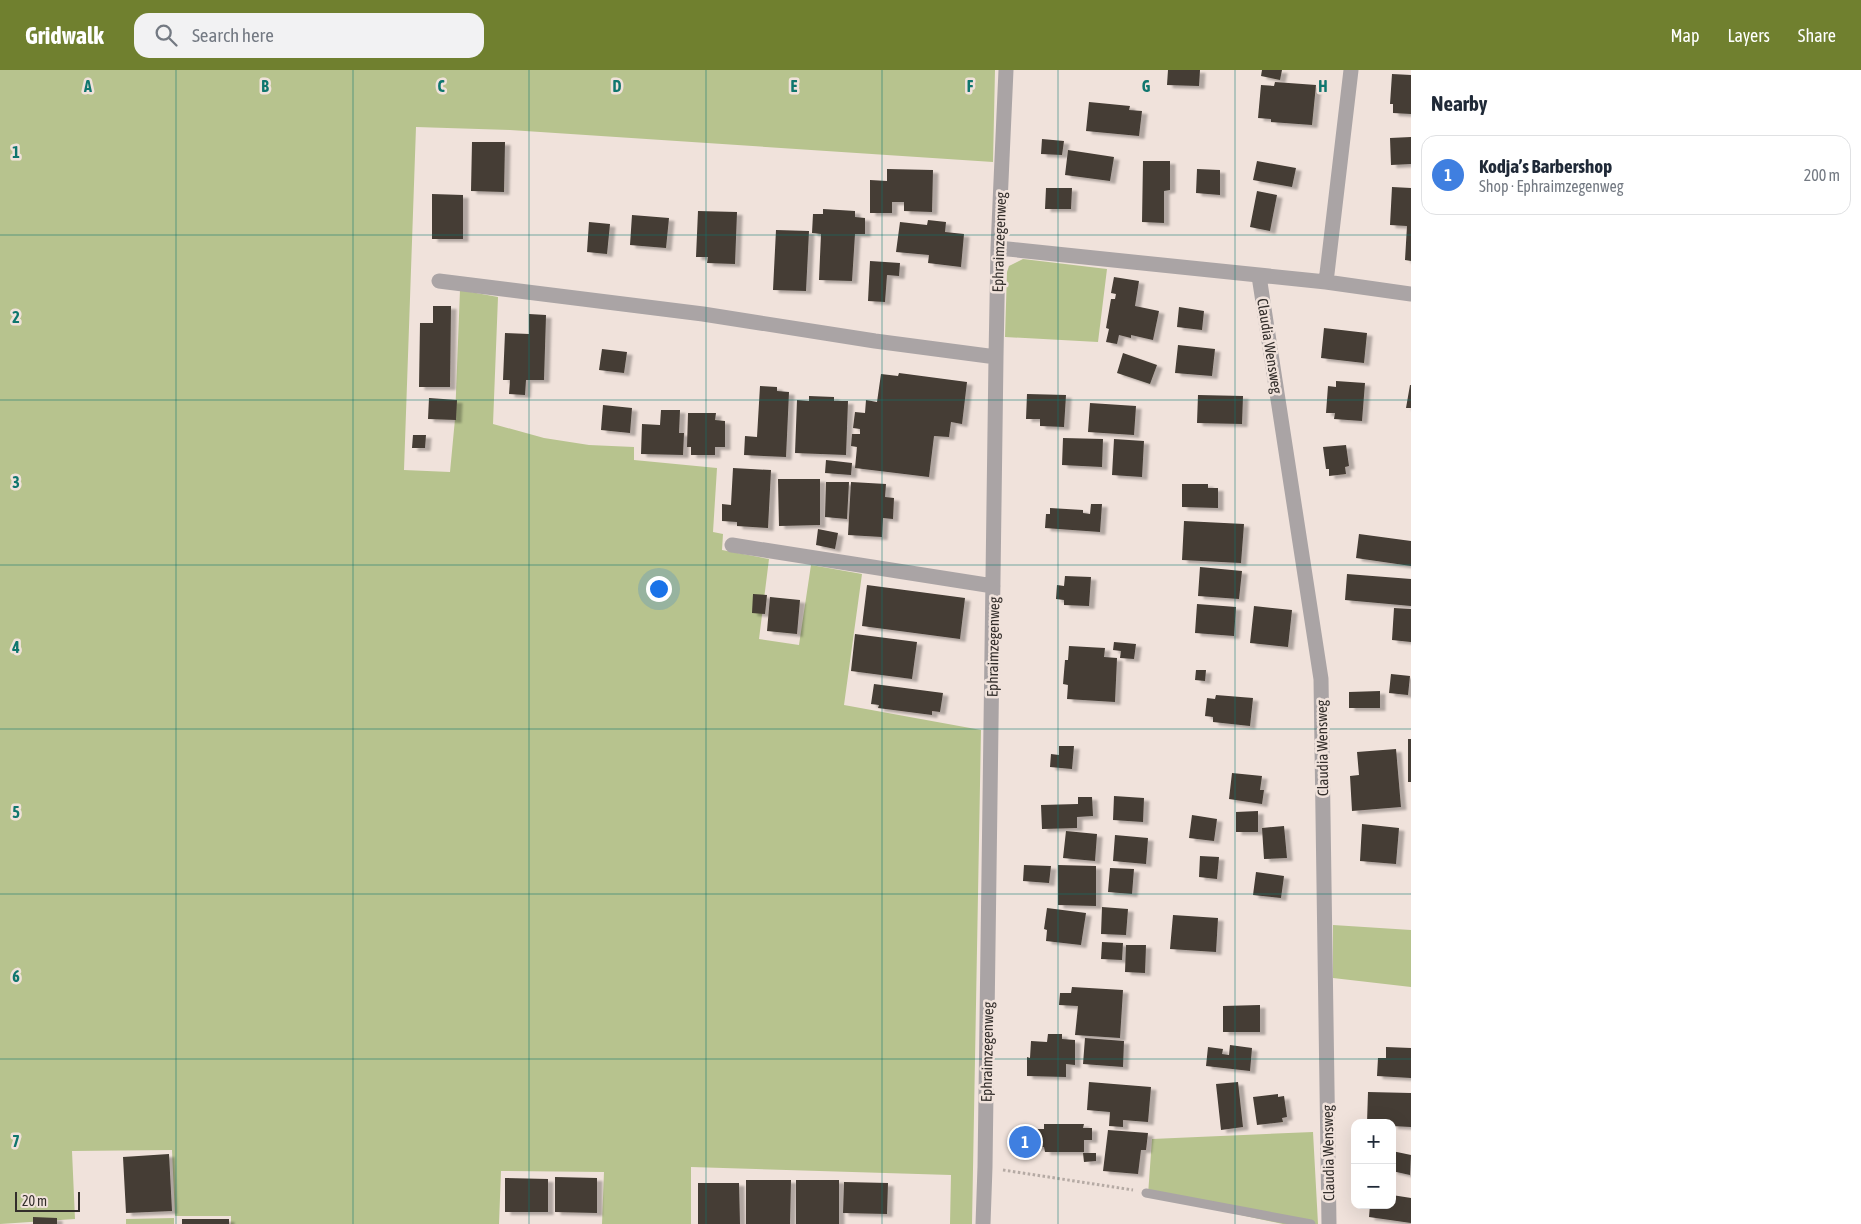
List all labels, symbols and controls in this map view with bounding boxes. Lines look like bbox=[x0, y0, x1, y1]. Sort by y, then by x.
search box bbox=[134, 13, 484, 58]
icon: search bbox=[152, 21, 180, 49]
text: Gridwalk bbox=[25, 22, 104, 49]
text: Search here bbox=[192, 24, 274, 46]
text: Map bbox=[1670, 25, 1699, 46]
text: Layers bbox=[1727, 25, 1770, 46]
text: Share bbox=[1798, 25, 1836, 46]
text: A bbox=[83, 77, 92, 95]
text: B bbox=[261, 77, 269, 95]
text: C bbox=[437, 77, 445, 95]
text: D bbox=[613, 77, 622, 95]
text: E bbox=[791, 77, 798, 95]
text: F bbox=[967, 77, 974, 95]
text: G bbox=[1142, 77, 1151, 95]
text: H bbox=[1318, 77, 1328, 95]
text: Nearby bbox=[1431, 91, 1487, 115]
text: 1 bbox=[12, 143, 20, 161]
text: Kodja’s Barbershop bbox=[1479, 155, 1612, 177]
text: 1 bbox=[1444, 166, 1452, 184]
text: 200 m bbox=[1804, 166, 1840, 184]
text: Shop · Ephraimzegenweg bbox=[1479, 177, 1624, 195]
street label: Ephraimzegenweg bbox=[989, 191, 1009, 293]
street label: Claudia Wensweg bbox=[1254, 297, 1286, 395]
text: 2 bbox=[12, 308, 20, 326]
text: 3 bbox=[12, 473, 20, 491]
your location bbox=[646, 576, 672, 602]
street label: Ephraimzegenweg bbox=[984, 596, 1002, 697]
text: 4 bbox=[11, 638, 20, 656]
street label: Claudia Wensweg bbox=[1313, 699, 1331, 796]
text: 5 bbox=[12, 803, 20, 821]
text: 6 bbox=[12, 967, 20, 985]
street label: Ephraimzegenweg bbox=[978, 1001, 996, 1102]
street label: Claudia Wensweg bbox=[1319, 1104, 1337, 1201]
map controls bbox=[1351, 1119, 1396, 1209]
button: + bbox=[1351, 1119, 1396, 1164]
pin: 1 bbox=[1009, 1123, 1041, 1161]
text: 7 bbox=[12, 1132, 20, 1150]
button: − bbox=[1351, 1164, 1396, 1209]
scale bar bbox=[15, 1189, 80, 1212]
text: 20 m bbox=[22, 1193, 47, 1209]

